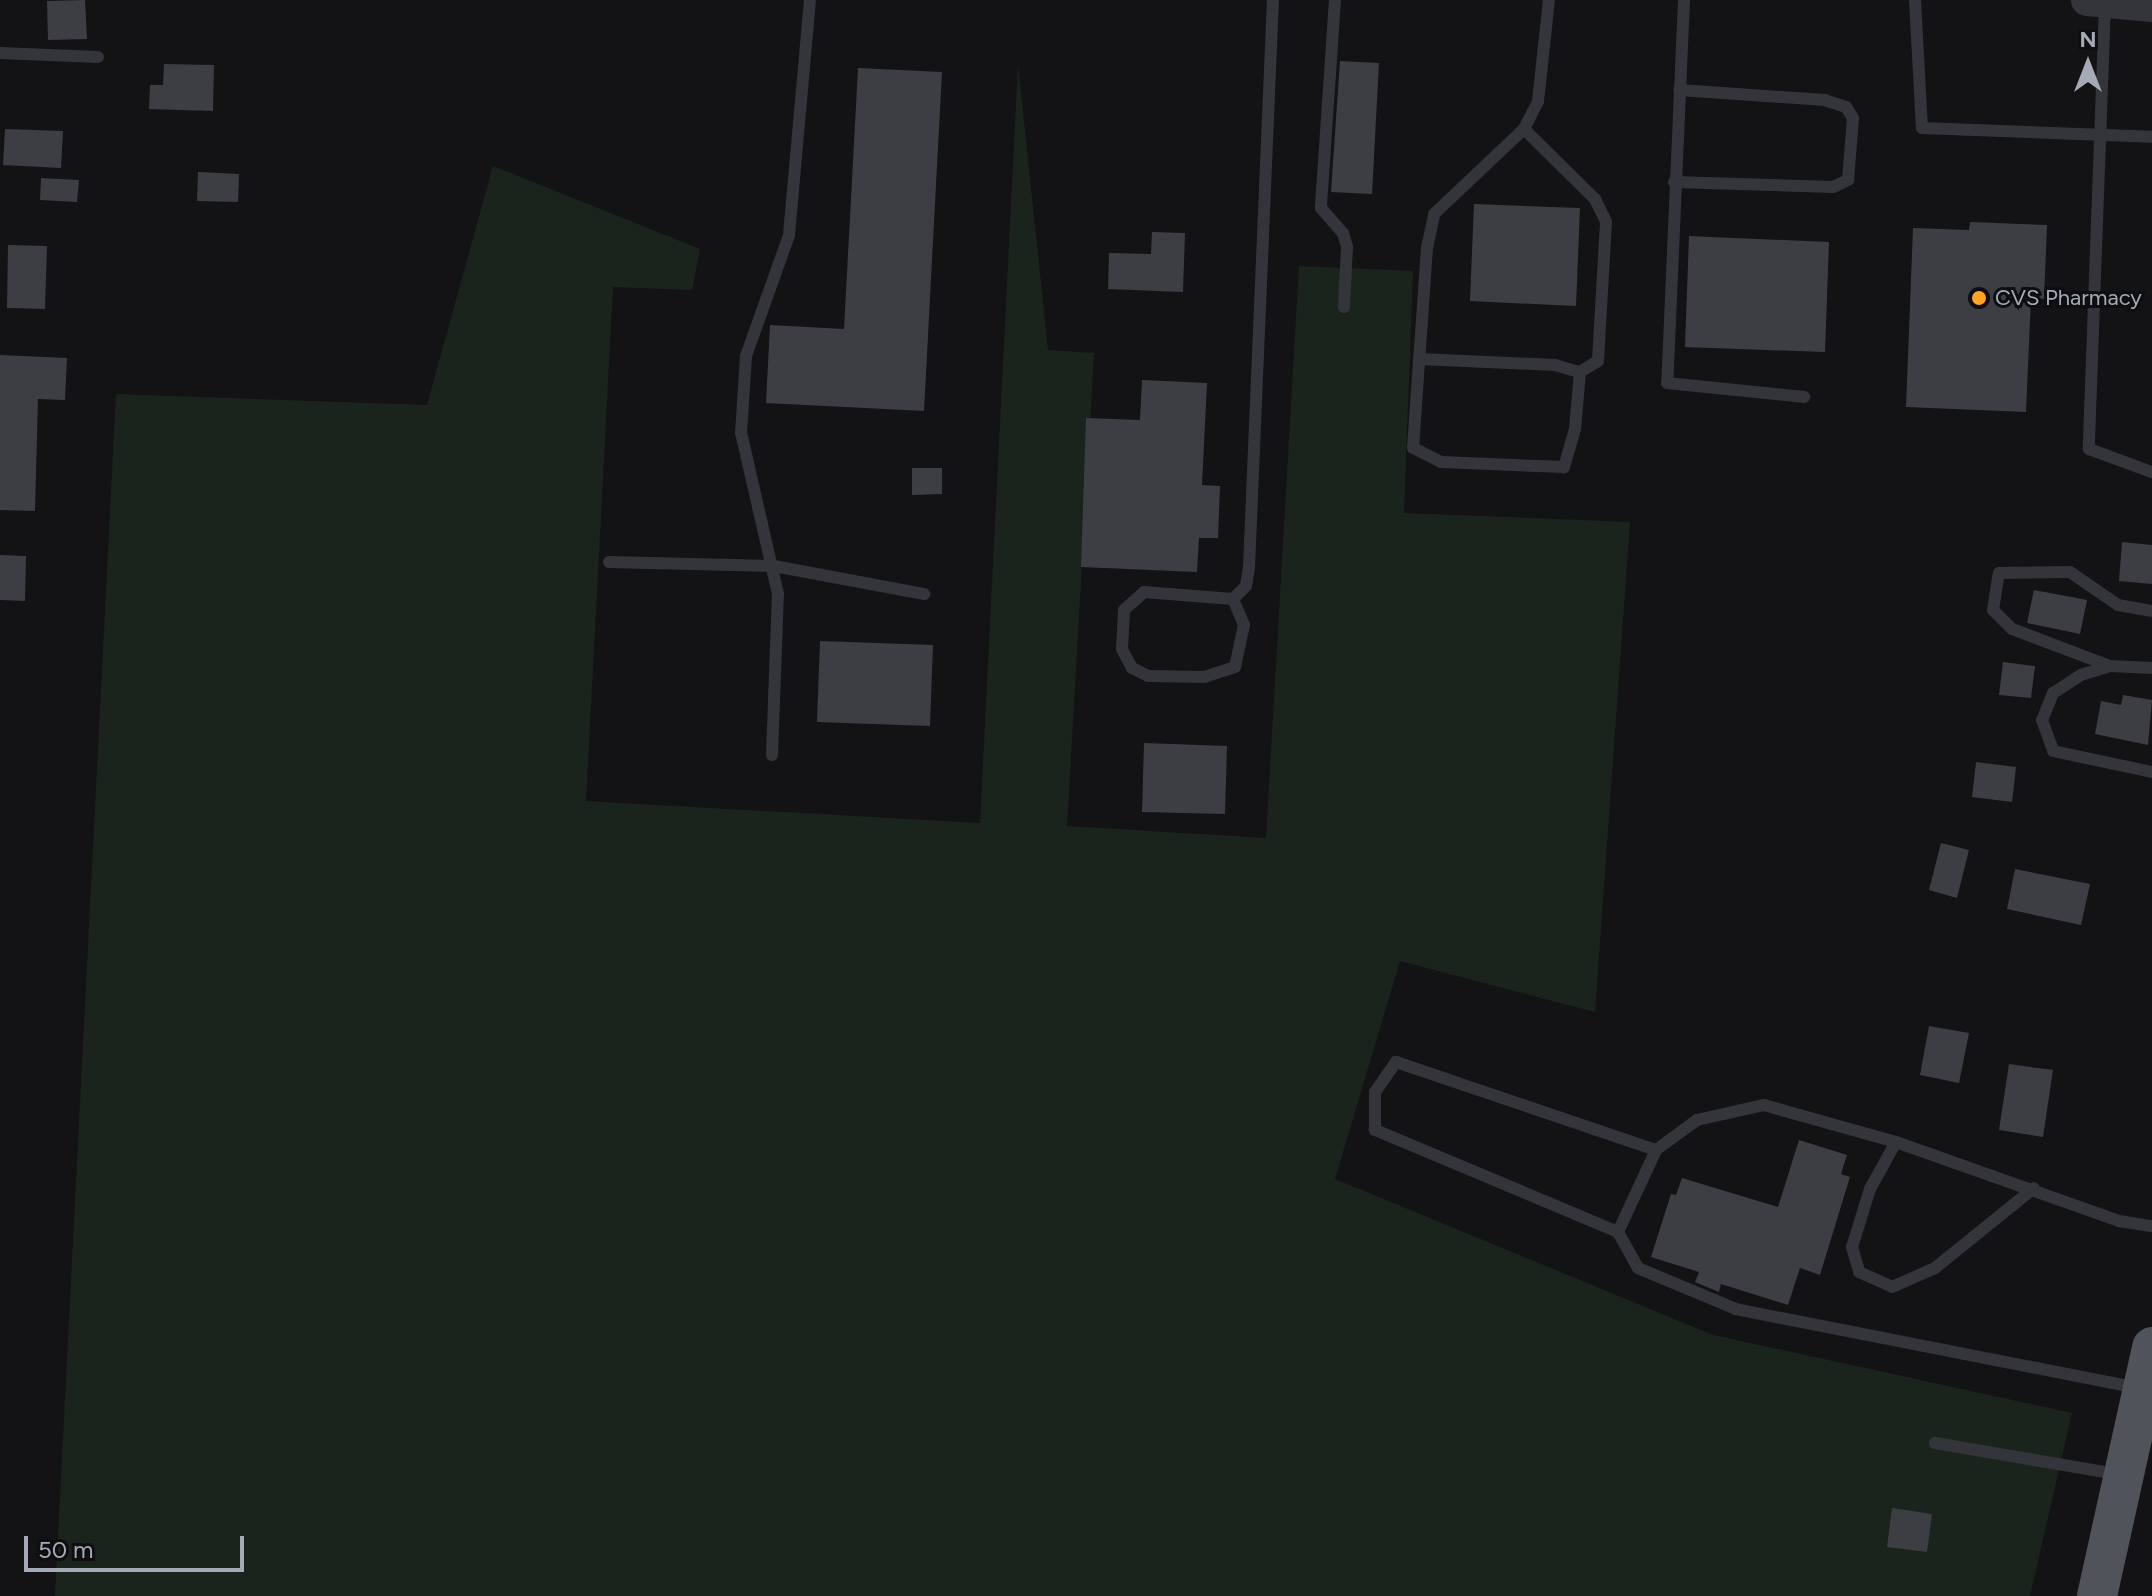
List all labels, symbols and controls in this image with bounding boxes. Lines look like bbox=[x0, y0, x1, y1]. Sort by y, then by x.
north arrow bbox=[2048, 24, 2128, 104]
text: N bbox=[2079, 26, 2097, 53]
place label: CVS Pharmacy bbox=[1995, 285, 2142, 311]
marker: CVS Pharmacy bbox=[1970, 289, 1988, 307]
scale bar bbox=[28, 1520, 248, 1570]
text: 50 m bbox=[38, 1535, 94, 1564]

